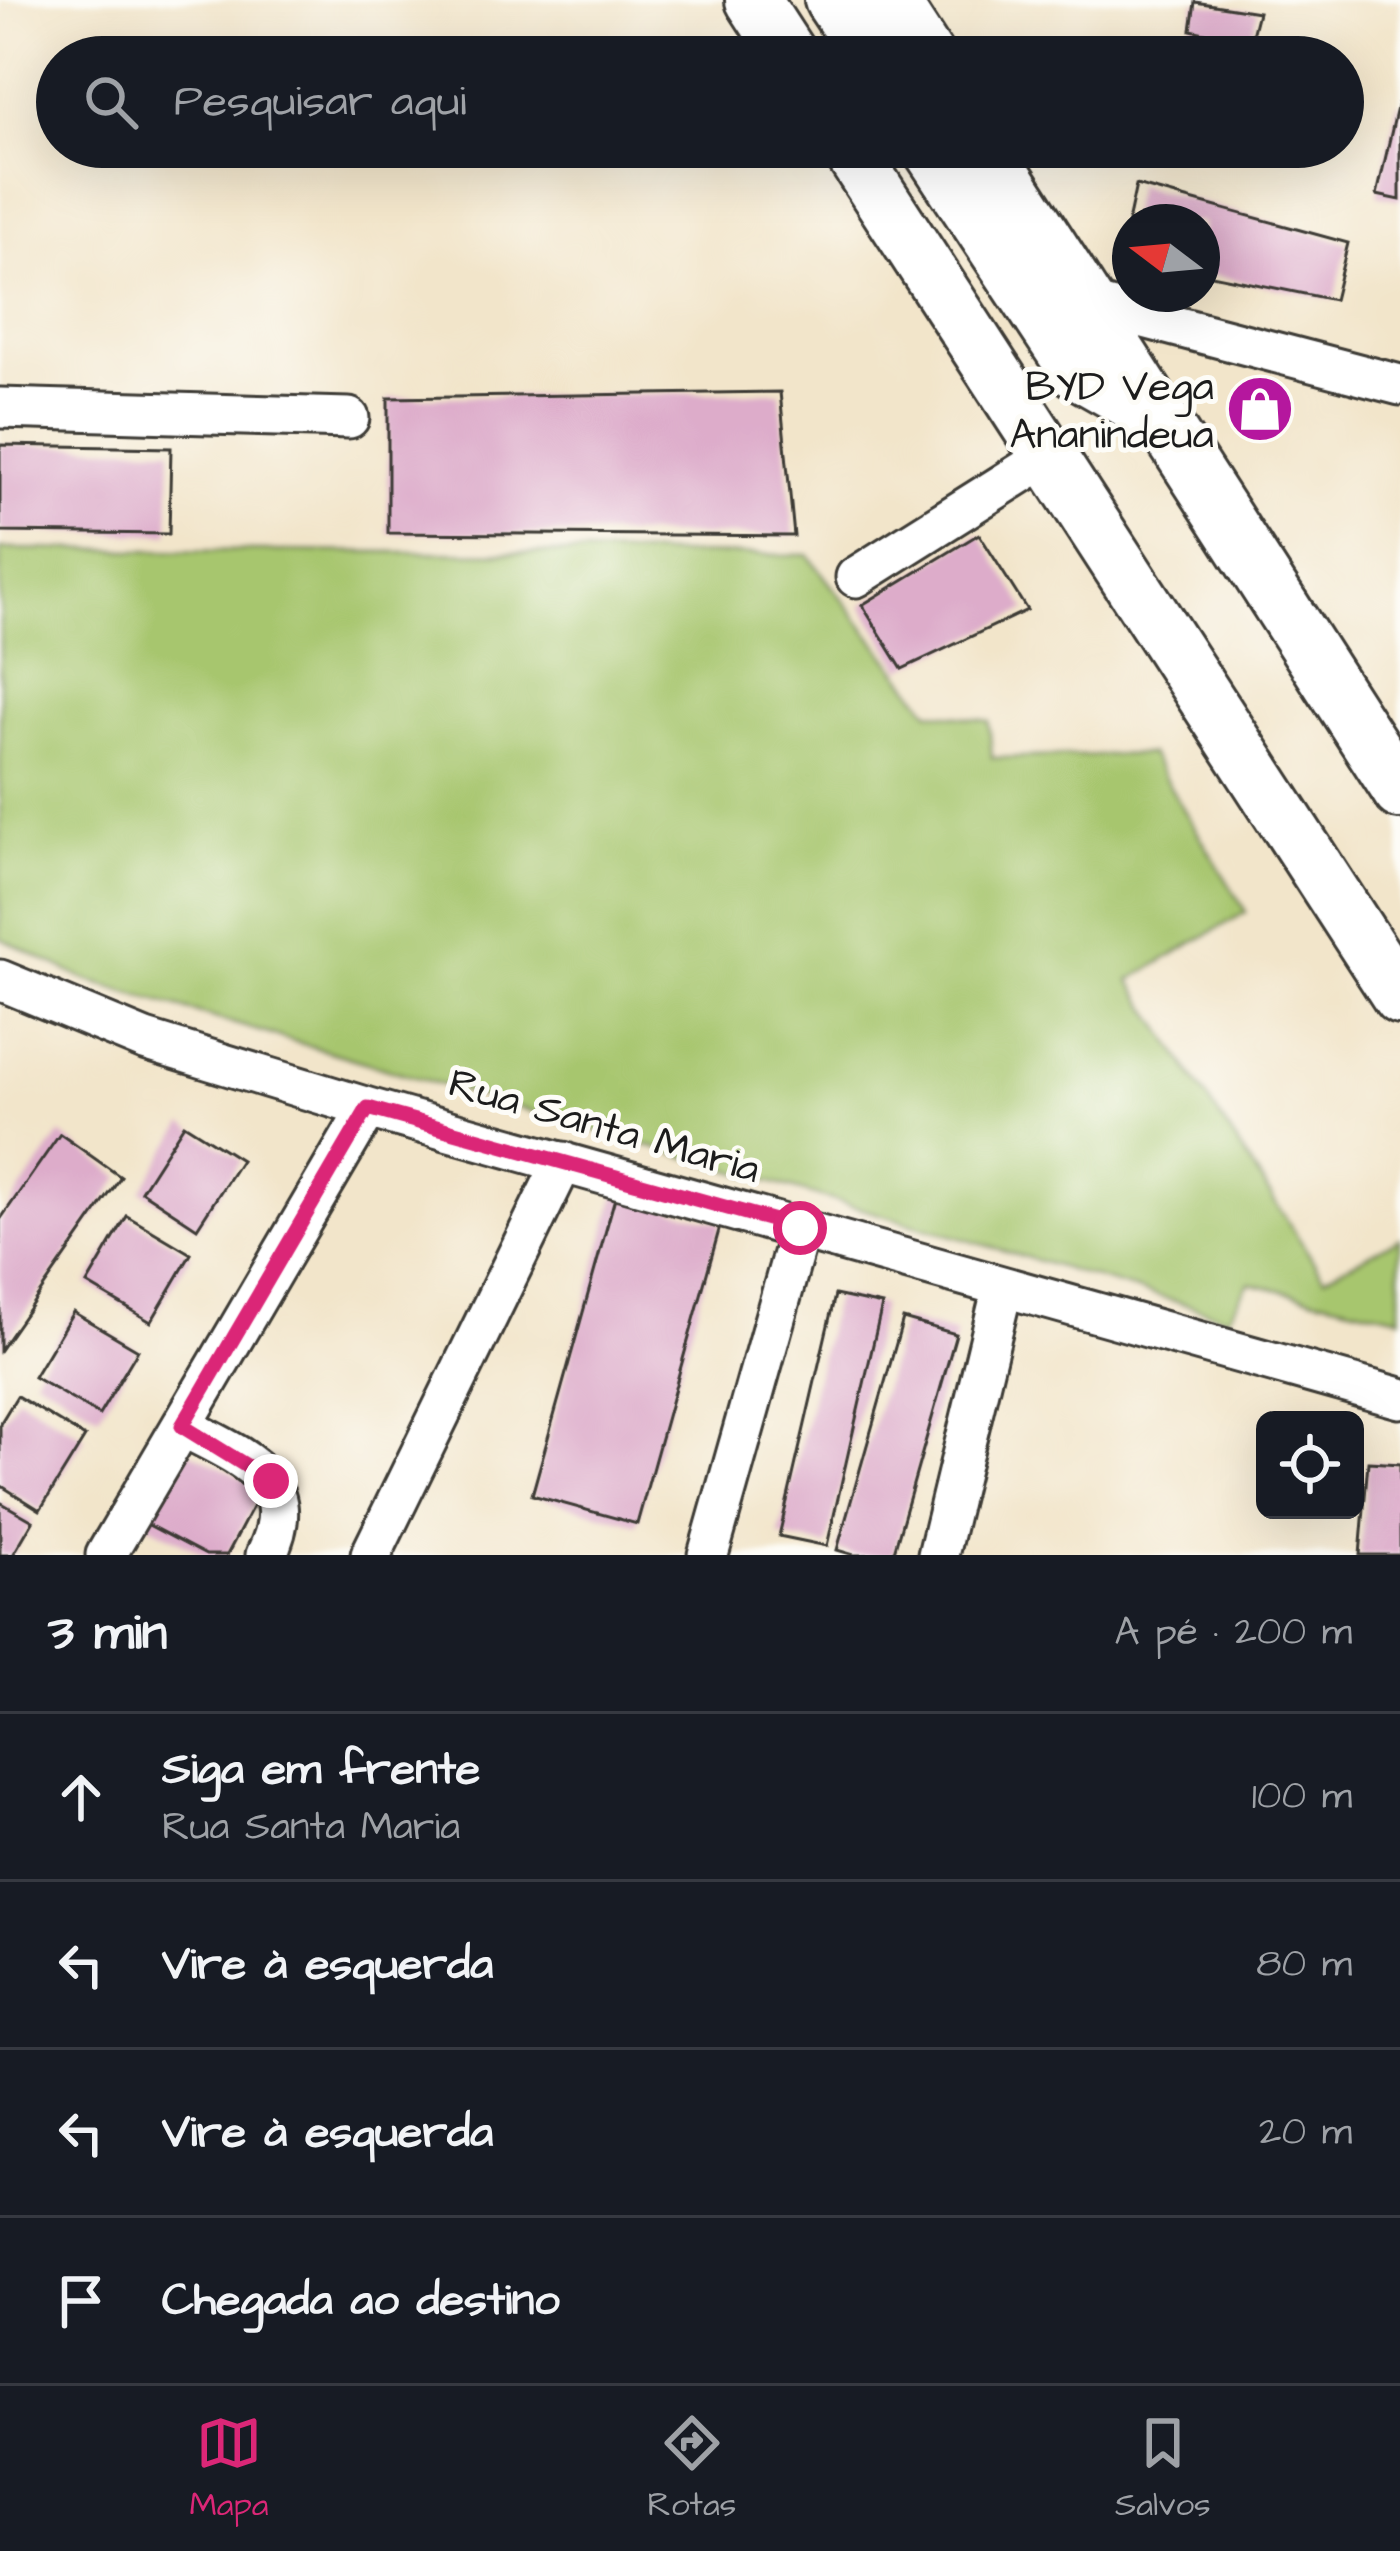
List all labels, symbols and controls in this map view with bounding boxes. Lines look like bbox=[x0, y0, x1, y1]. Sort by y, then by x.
search box bbox=[36, 36, 1364, 168]
icon: search bbox=[78, 69, 144, 135]
text: Pesquisar aqui bbox=[174, 71, 466, 133]
north arrow bbox=[1112, 204, 1220, 312]
place label: BYD Vega Ananindeua bbox=[1009, 359, 1214, 465]
shop icon: BYD Vega Ananindeua bbox=[1225, 374, 1295, 444]
street label: Rua Santa Maria bbox=[442, 1055, 766, 1199]
route start bbox=[773, 1201, 827, 1255]
map controls bbox=[1256, 1411, 1364, 1519]
button: locate bbox=[1256, 1411, 1364, 1519]
route end bbox=[244, 1454, 298, 1508]
text: 3 min bbox=[48, 1598, 167, 1669]
text: A pé · 200 m bbox=[1114, 1606, 1352, 1660]
text: Siga em frente bbox=[162, 1739, 480, 1801]
icon: ahead bbox=[48, 1764, 114, 1830]
text: 100 m bbox=[1252, 1770, 1352, 1824]
text: Rua Santa Maria bbox=[162, 1801, 460, 1855]
icon: left bbox=[48, 1932, 114, 1998]
text: Vire à esquerda bbox=[162, 1934, 493, 1996]
text: 80 m bbox=[1256, 1938, 1352, 1992]
icon: left bbox=[48, 2100, 114, 2166]
text: Vire à esquerda bbox=[162, 2102, 493, 2164]
text: 20 m bbox=[1259, 2106, 1352, 2160]
icon: arrive bbox=[48, 2268, 114, 2334]
text: Chegada ao destino bbox=[162, 2270, 560, 2332]
tab: Mapa bbox=[189, 2410, 269, 2528]
tab: Rotas bbox=[647, 2410, 736, 2528]
tab: Salvos bbox=[1115, 2410, 1211, 2528]

